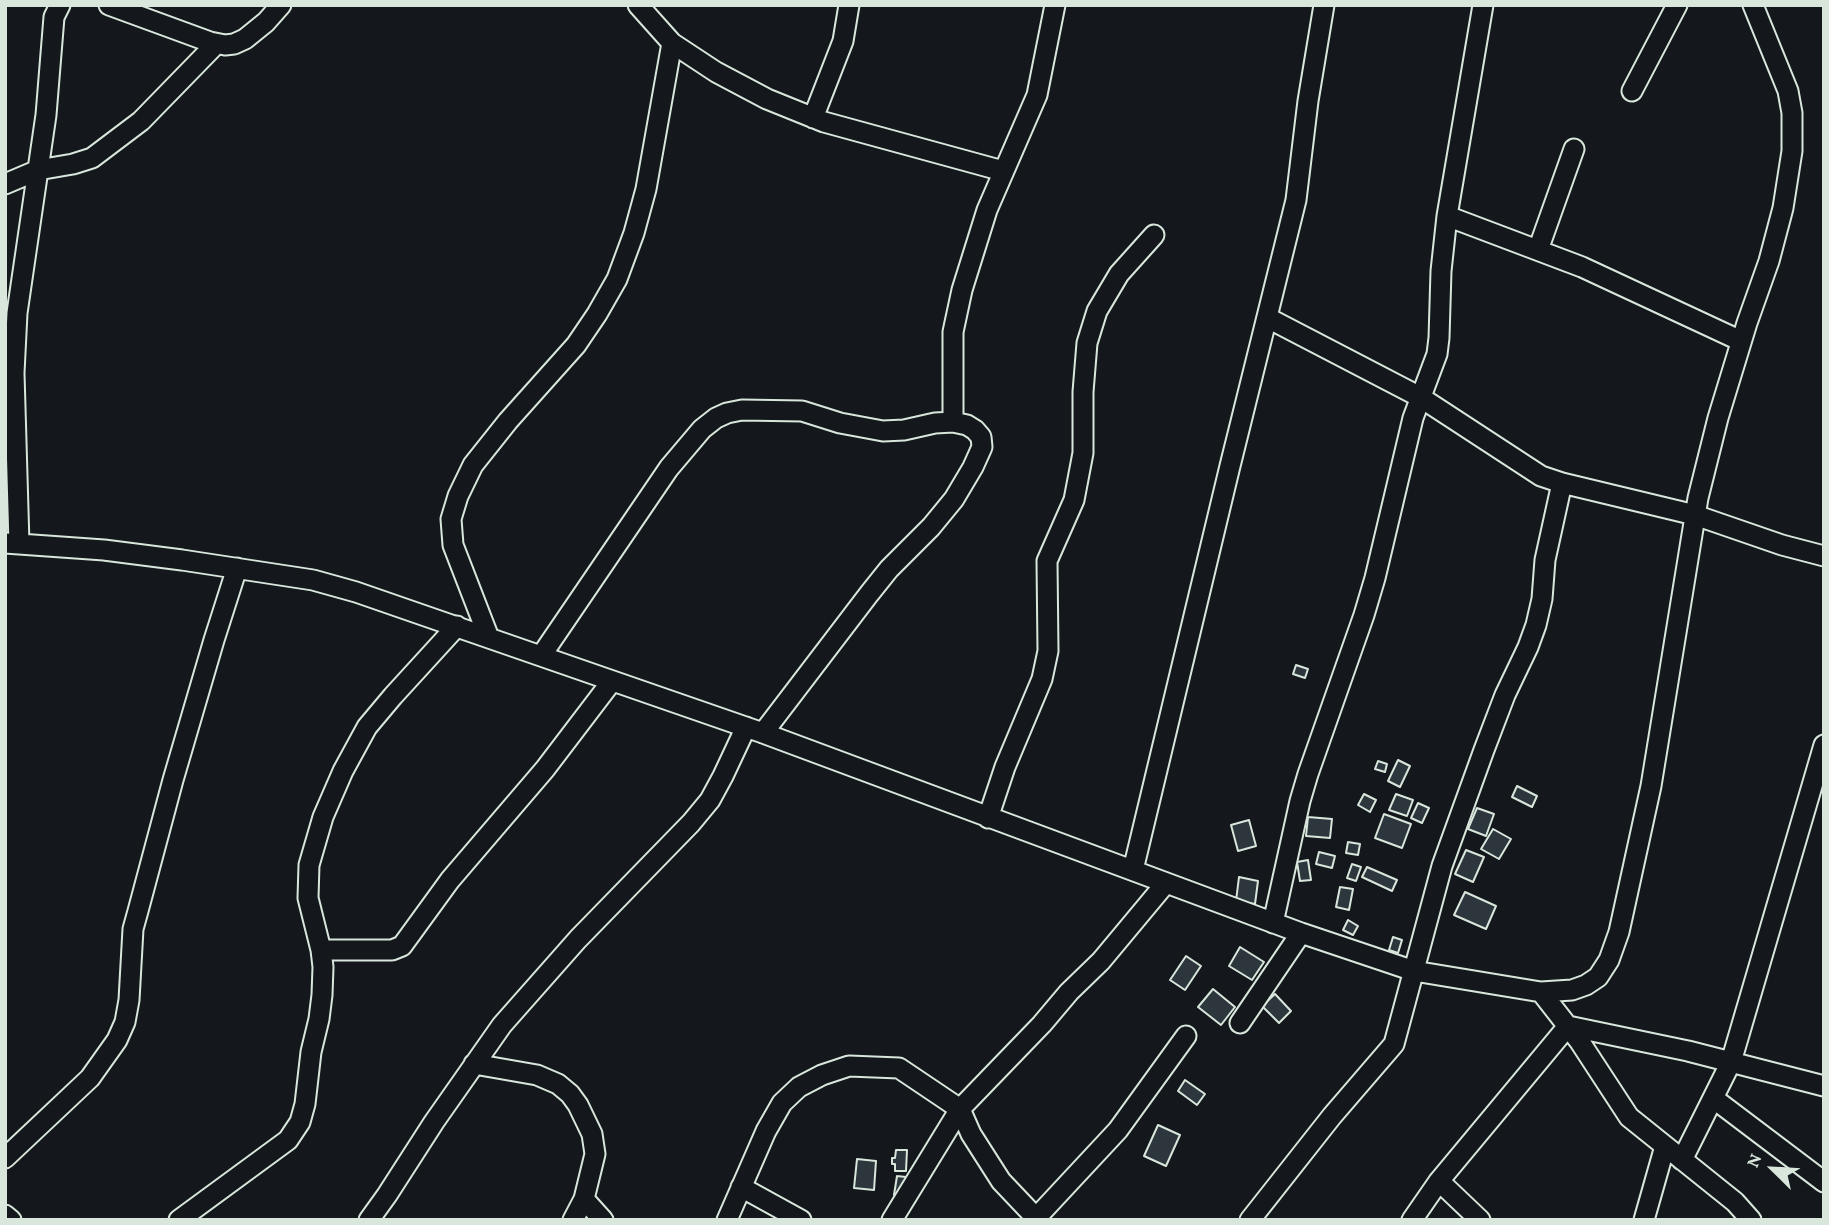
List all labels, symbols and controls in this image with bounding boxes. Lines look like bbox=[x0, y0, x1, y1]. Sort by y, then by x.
north arrow bbox=[1738, 1134, 1808, 1204]
text: N bbox=[1741, 1150, 1766, 1170]

